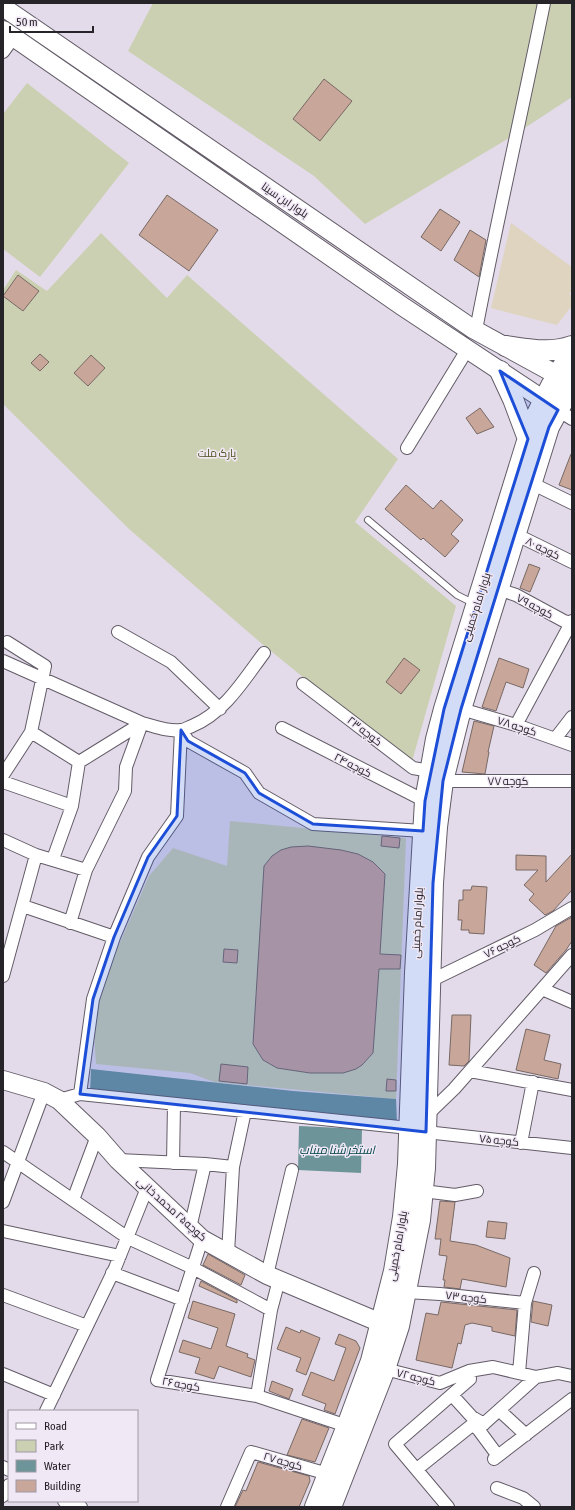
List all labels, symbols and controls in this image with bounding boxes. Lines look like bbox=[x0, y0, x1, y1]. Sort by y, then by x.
scale bar bbox=[10, 8, 93, 34]
text: 50 m bbox=[16, 15, 38, 29]
street label: بلوار ابن سینا bbox=[259, 180, 311, 221]
park label: پارک ملت bbox=[198, 447, 236, 460]
street label: کوچه ۸۰ bbox=[523, 535, 562, 562]
street label: بلوار امام خمینی bbox=[459, 571, 495, 643]
street label: کوچه ۷۹ bbox=[514, 591, 555, 622]
street label: کوچه ۲۳ bbox=[345, 714, 385, 749]
street label: کوچه ۷۸ bbox=[495, 714, 538, 739]
street label: کوچه ۲۴ bbox=[332, 751, 374, 780]
street label: کوچه ۷۷ bbox=[488, 775, 529, 788]
street label: بلوار امام خمینی bbox=[409, 887, 427, 959]
street label: کوچه ۷۶ bbox=[482, 932, 523, 961]
street label: کوچه ۷۵ bbox=[478, 1132, 520, 1149]
water label: استخر شنا میناب bbox=[299, 1143, 377, 1157]
street label: کوچه۲۵ محمد خانی bbox=[134, 1175, 209, 1244]
street label: بلوار امام خمینی bbox=[385, 1210, 411, 1283]
street label: کوچه ۷۳ bbox=[445, 1289, 487, 1306]
street label: کوچه ۷۲ bbox=[395, 1366, 437, 1389]
street label: کوچه ۲۶ bbox=[161, 1375, 201, 1394]
legend bbox=[8, 1410, 138, 1502]
text: Road bbox=[44, 1419, 67, 1433]
text: Park bbox=[44, 1439, 65, 1453]
street label: کوچه ۲۷ bbox=[262, 1450, 304, 1473]
text: Water bbox=[44, 1459, 71, 1473]
text: Building bbox=[44, 1479, 82, 1493]

